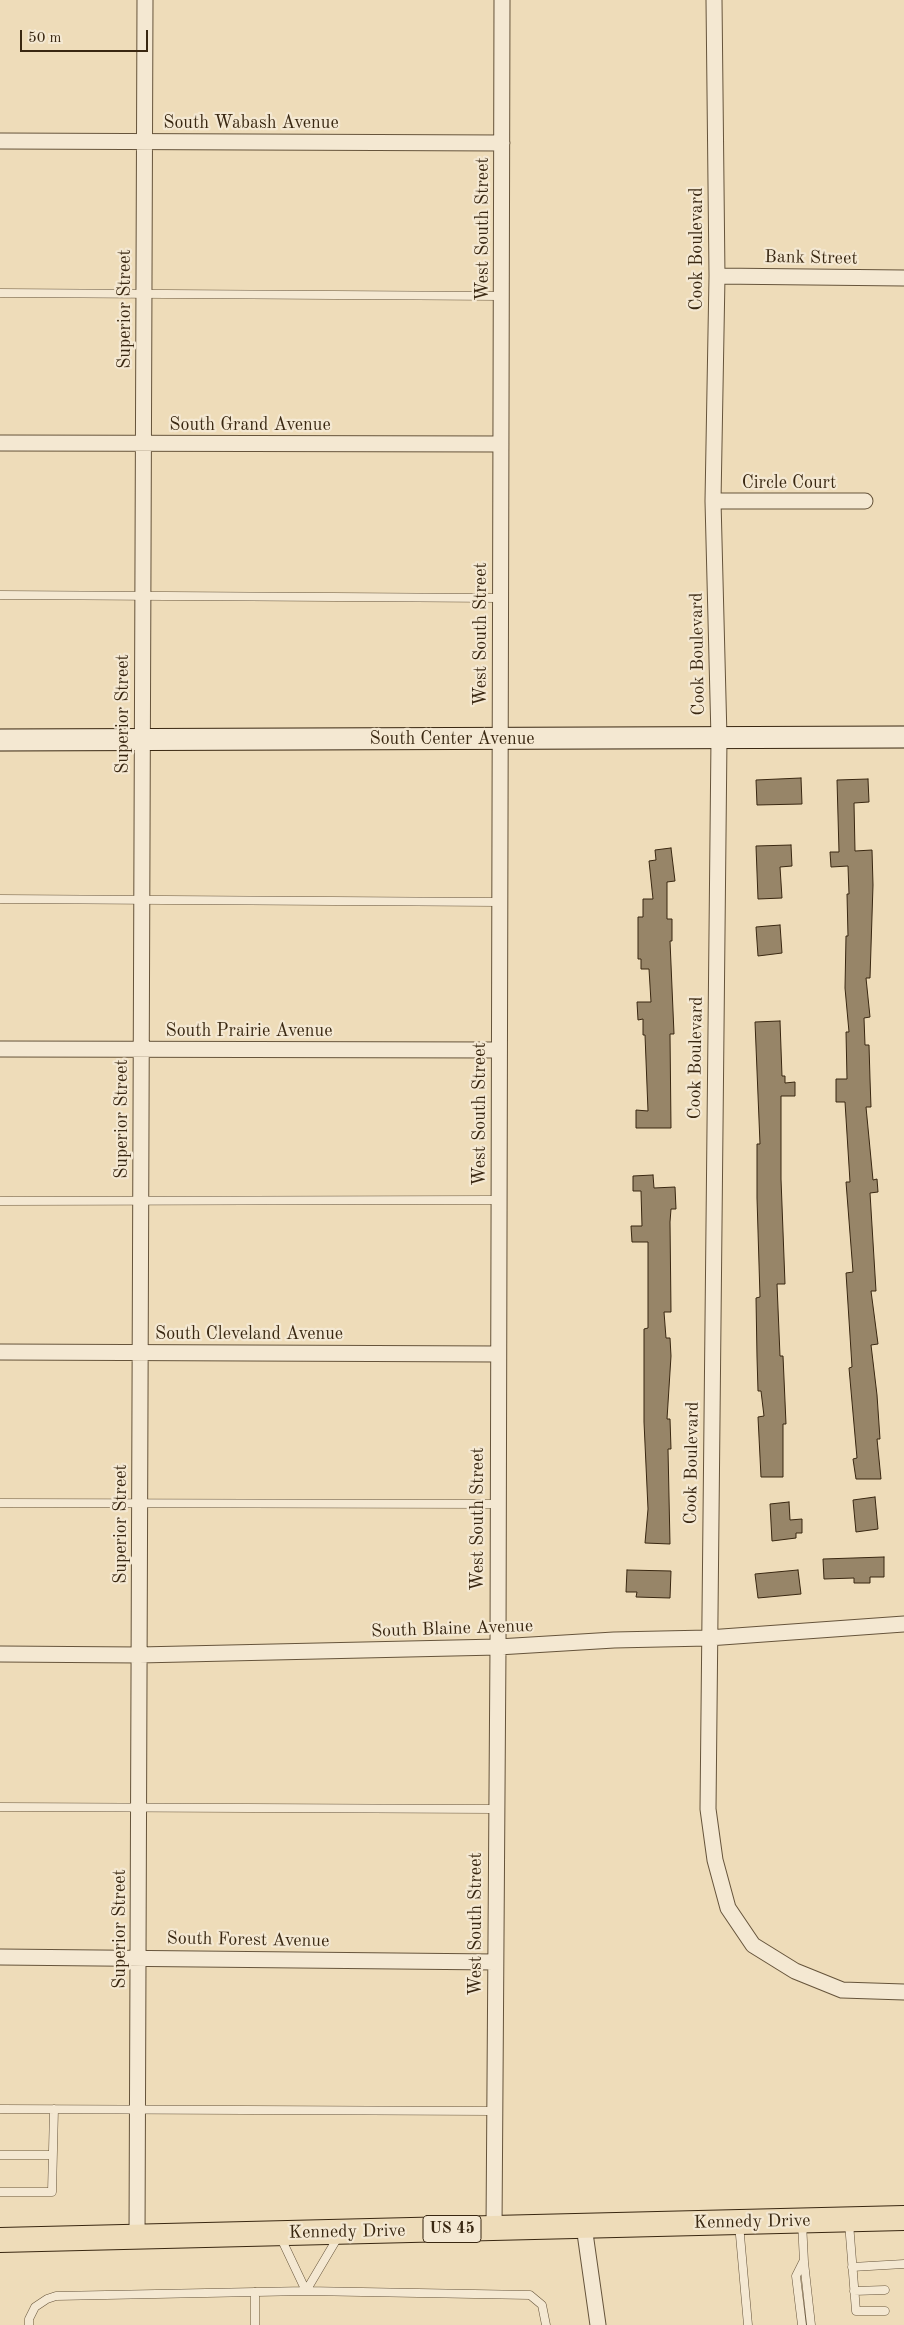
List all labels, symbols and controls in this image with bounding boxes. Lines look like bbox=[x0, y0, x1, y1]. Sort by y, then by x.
scale bar bbox=[22, 20, 150, 52]
text: 50 m bbox=[28, 31, 62, 46]
street label: South Wabash Avenue bbox=[163, 112, 339, 134]
street label: West South Street bbox=[472, 157, 494, 301]
street label: Cook Boulevard bbox=[686, 187, 708, 311]
street label: Bank Street bbox=[764, 246, 858, 270]
street label: Superior Street bbox=[114, 249, 136, 369]
street label: South Grand Avenue bbox=[169, 414, 331, 436]
street label: Circle Court bbox=[742, 472, 836, 494]
street label: West South Street bbox=[470, 562, 492, 706]
street label: Cook Boulevard bbox=[686, 592, 710, 716]
street label: Superior Street bbox=[112, 654, 134, 774]
street label: South Center Avenue bbox=[369, 728, 535, 750]
street label: Cook Boulevard bbox=[684, 996, 708, 1120]
street label: South Prairie Avenue bbox=[166, 1020, 332, 1042]
street label: West South Street bbox=[469, 1042, 491, 1186]
street label: Superior Street bbox=[111, 1059, 133, 1179]
street label: South Cleveland Avenue bbox=[155, 1323, 343, 1345]
street label: Cook Boulevard bbox=[680, 1401, 704, 1525]
street label: West South Street bbox=[467, 1447, 489, 1591]
street label: Superior Street bbox=[110, 1464, 132, 1584]
street label: South Blaine Avenue bbox=[371, 1615, 533, 1643]
street label: West South Street bbox=[465, 1852, 487, 1996]
street label: Superior Street bbox=[109, 1869, 131, 1989]
street label: South Forest Avenue bbox=[167, 1928, 329, 1952]
street label: Kennedy Drive bbox=[693, 2210, 811, 2234]
road number: US 45 bbox=[423, 2216, 481, 2242]
street label: Kennedy Drive bbox=[288, 2220, 406, 2244]

